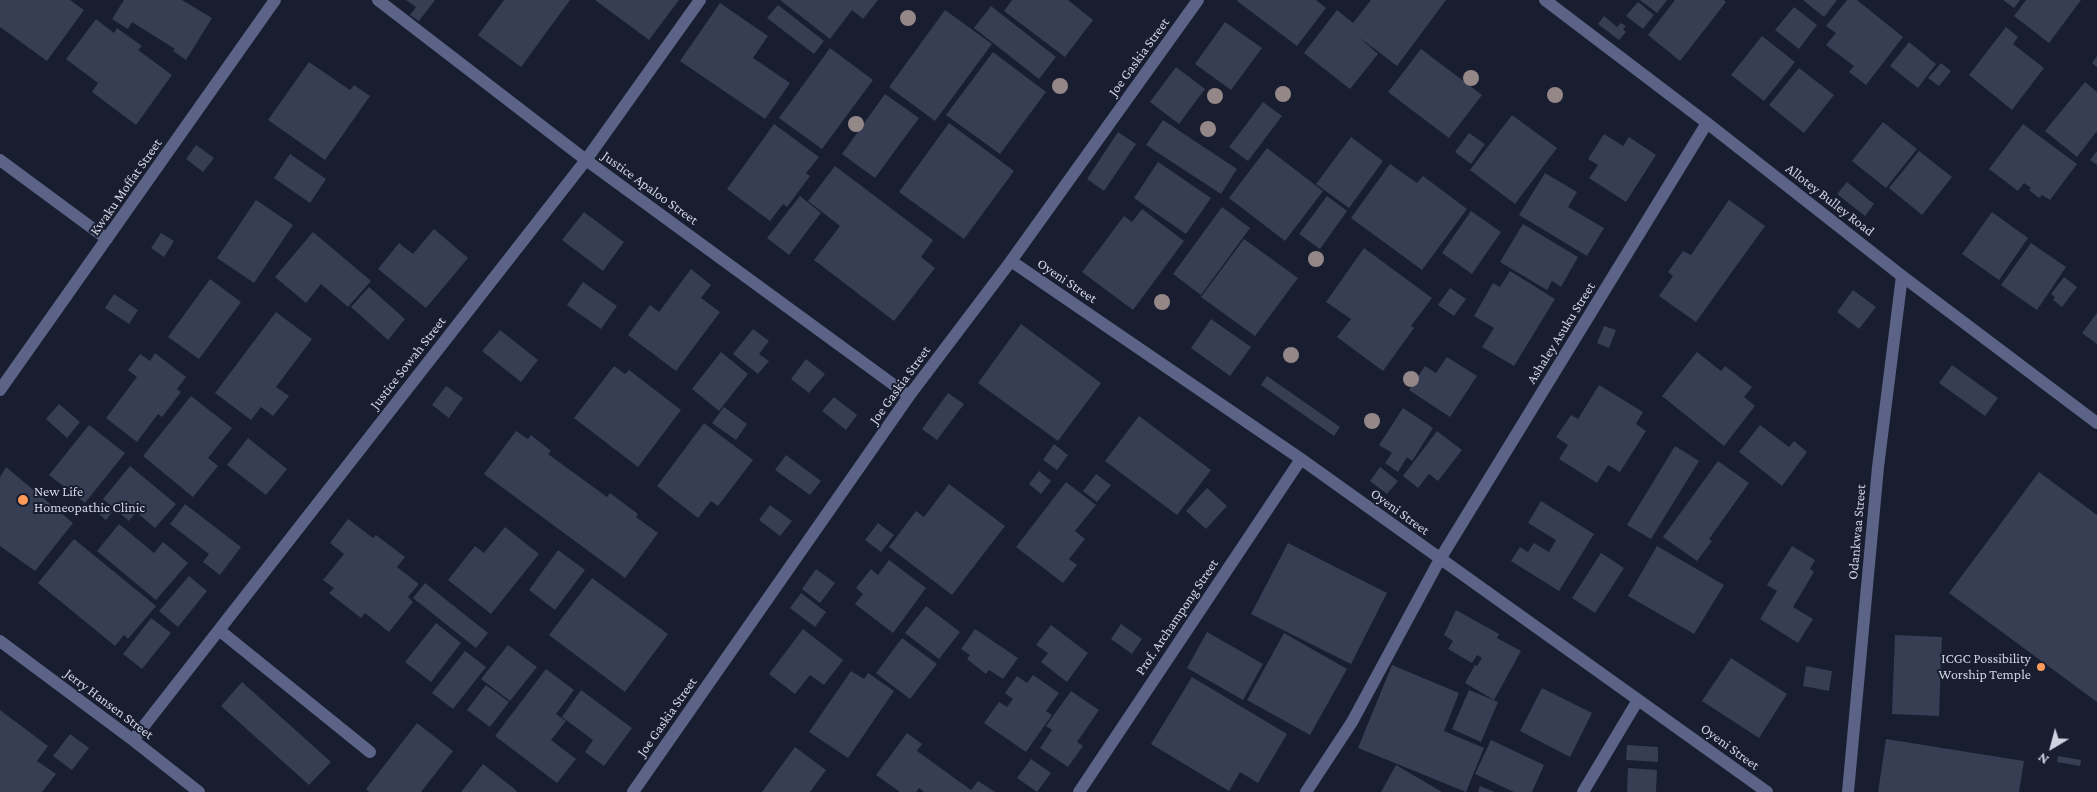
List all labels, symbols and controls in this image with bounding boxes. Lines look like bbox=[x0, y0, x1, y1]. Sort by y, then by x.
street label: Joe Gaskia Street bbox=[1105, 14, 1173, 100]
street label: Kwaku Moffat Street bbox=[86, 135, 166, 239]
street label: Justice Apaloo Street bbox=[599, 147, 701, 229]
street label: Allotey Bulley Road bbox=[1782, 160, 1878, 240]
street label: Oyeni Street bbox=[1034, 255, 1100, 307]
street label: Ashaley Asuku Street bbox=[1523, 279, 1599, 387]
street label: Justice Sowah Street bbox=[367, 313, 449, 413]
street label: Joe Gaskia Street bbox=[866, 342, 934, 428]
place label: New Life Homeopathic Clinic bbox=[34, 484, 145, 516]
street label: Odankwaa Street bbox=[1844, 484, 1870, 580]
street label: Oyeni Street bbox=[1367, 485, 1433, 539]
marker: New Life Homeopathic Clinic bbox=[16, 493, 30, 507]
street label: Prof. Archampong Street bbox=[1132, 556, 1222, 678]
place label: ICGC Possibility Worship Temple bbox=[1939, 651, 2031, 684]
marker: ICGC Possibility Worship Temple bbox=[2035, 661, 2047, 673]
street label: Jerry Hansen Street bbox=[61, 665, 157, 743]
street label: Joe Gaskia Street bbox=[633, 674, 701, 760]
street label: Oyeni Street bbox=[1697, 720, 1763, 774]
north arrow bbox=[2027, 722, 2077, 772]
text: N bbox=[2034, 750, 2052, 768]

